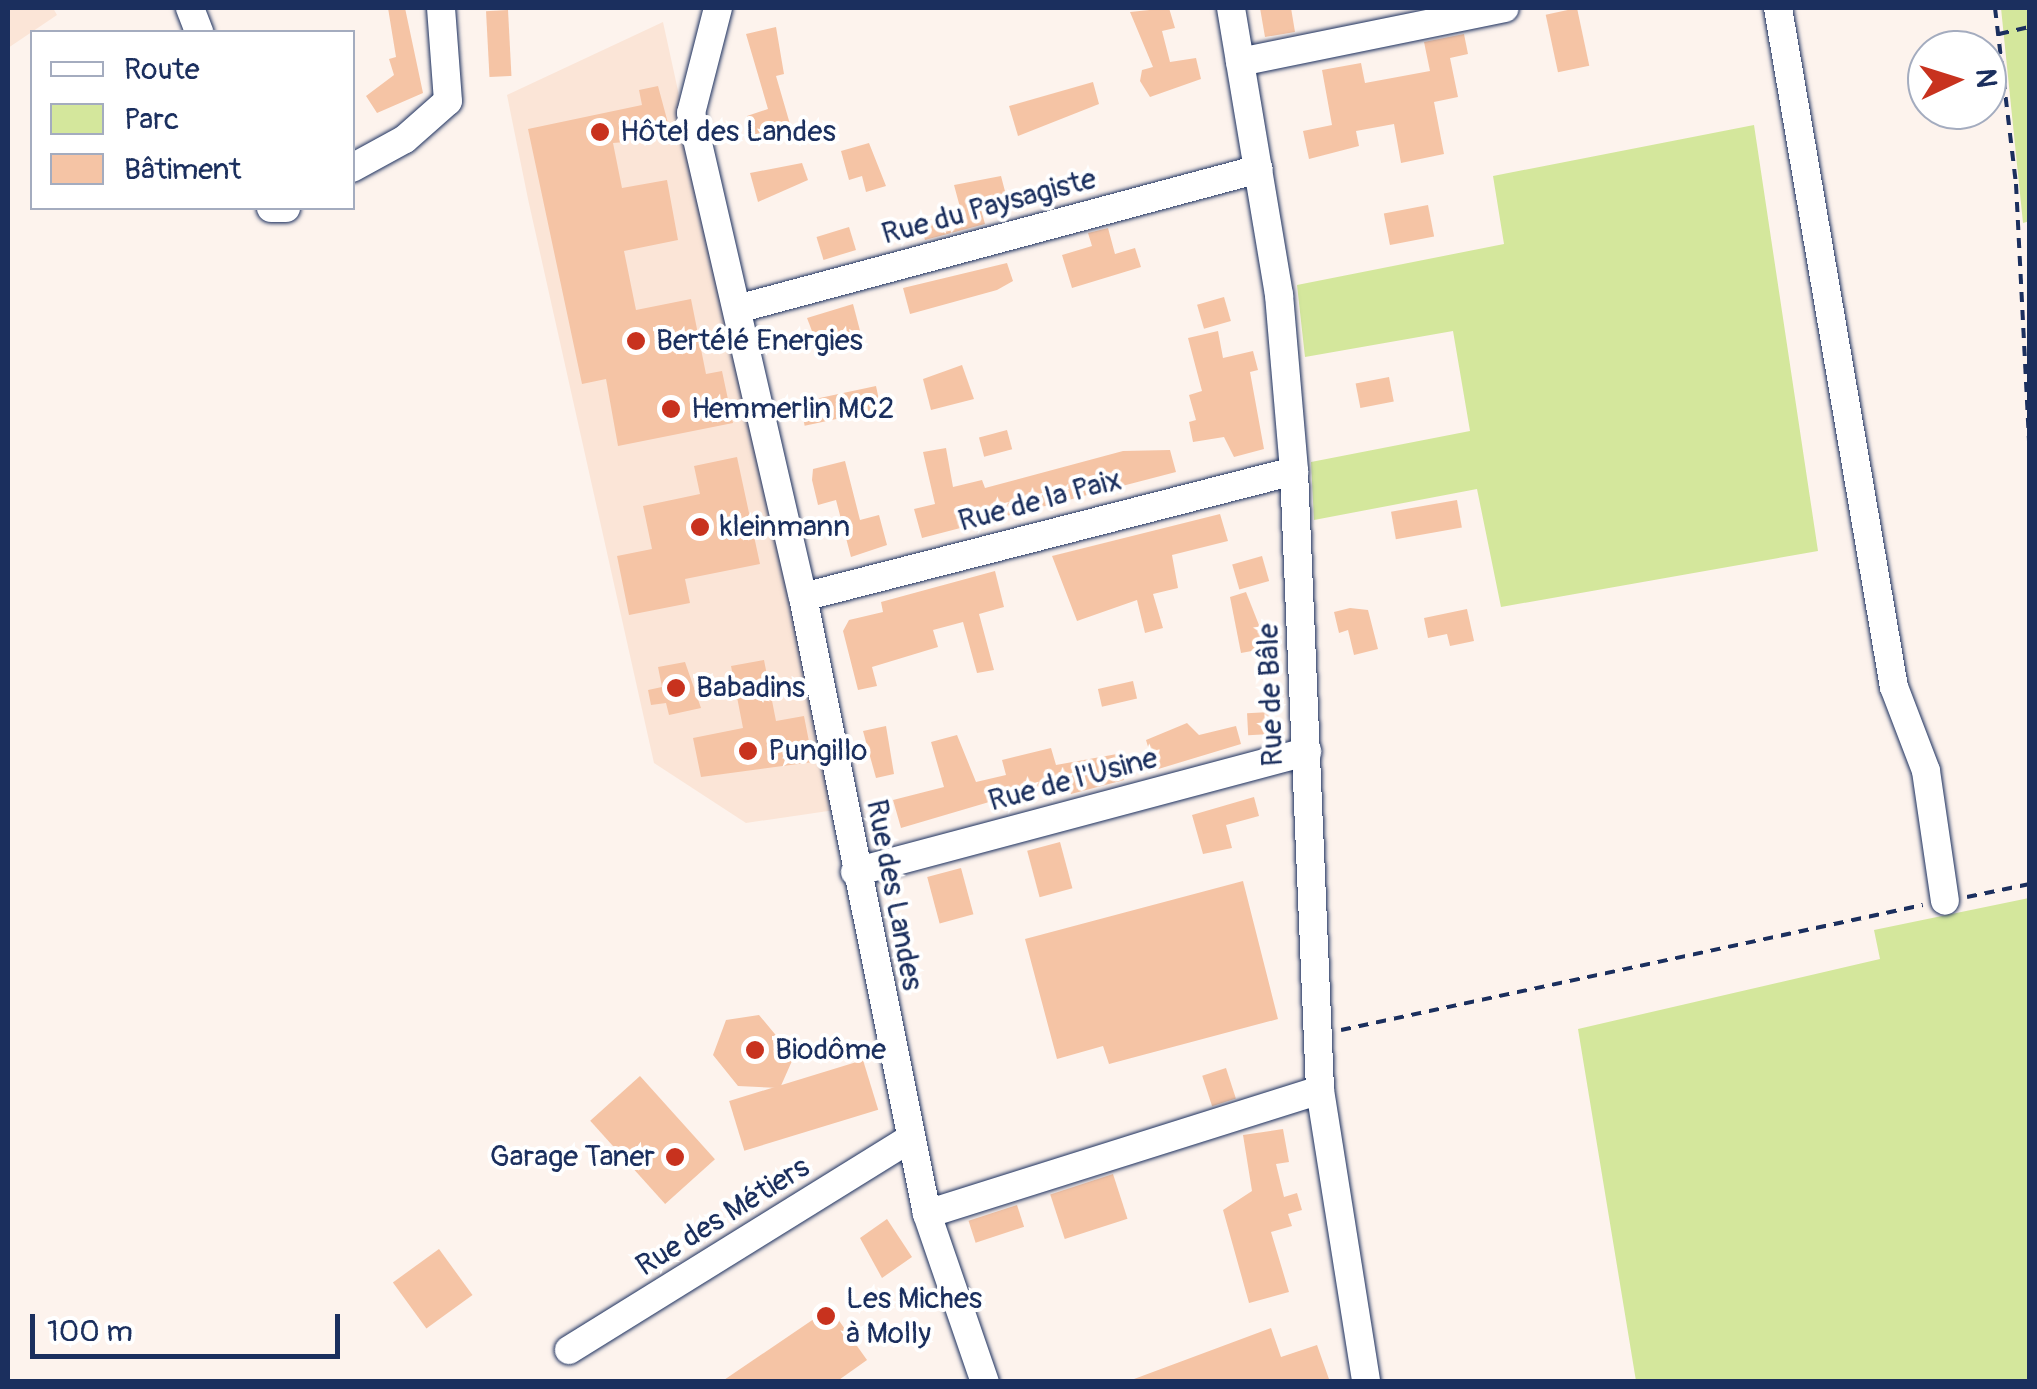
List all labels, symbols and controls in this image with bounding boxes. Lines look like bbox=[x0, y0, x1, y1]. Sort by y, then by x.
legend bbox=[30, 30, 355, 210]
north arrow bbox=[1907, 30, 2007, 130]
text: Route bbox=[124, 51, 199, 88]
text: N bbox=[1967, 67, 2004, 89]
text: Parc bbox=[124, 101, 179, 138]
place label: Hôtel des Landes bbox=[620, 114, 836, 150]
marker: Hôtel des Landes bbox=[589, 121, 611, 143]
text: Bâtiment bbox=[124, 151, 241, 188]
street label: Rue du Paysagiste bbox=[878, 161, 1100, 253]
place label: Bertélé Energies bbox=[656, 323, 863, 359]
marker: Bertélé Energies bbox=[625, 330, 647, 352]
place label: Hemmerlin MC2 bbox=[691, 391, 895, 427]
marker: Hemmerlin MC2 bbox=[660, 398, 682, 420]
street label: Rue de la Paix bbox=[955, 462, 1125, 540]
place label: kleinmann bbox=[720, 509, 850, 545]
marker: kleinmann bbox=[689, 516, 711, 538]
street label: Rue de Bâle bbox=[1251, 623, 1291, 767]
place label: Babadins bbox=[696, 670, 805, 706]
marker: Babadins bbox=[665, 677, 687, 699]
place label: Pungillo bbox=[768, 733, 867, 769]
marker: Pungillo bbox=[737, 740, 759, 762]
street label: Rue de l'Usine bbox=[985, 740, 1161, 820]
street label: Rue des Landes bbox=[858, 797, 930, 993]
place label: Biodôme bbox=[775, 1032, 886, 1068]
marker: Biodôme bbox=[744, 1039, 766, 1061]
place label: Garage Taner bbox=[490, 1139, 655, 1175]
marker: Garage Taner bbox=[664, 1146, 686, 1168]
street label: Rue des Métiers bbox=[630, 1149, 816, 1285]
place label: Les Miches à Molly bbox=[846, 1281, 982, 1352]
scale bar bbox=[35, 1294, 345, 1356]
marker: Les Miches à Molly bbox=[815, 1305, 837, 1327]
text: 100 m bbox=[47, 1313, 133, 1350]

